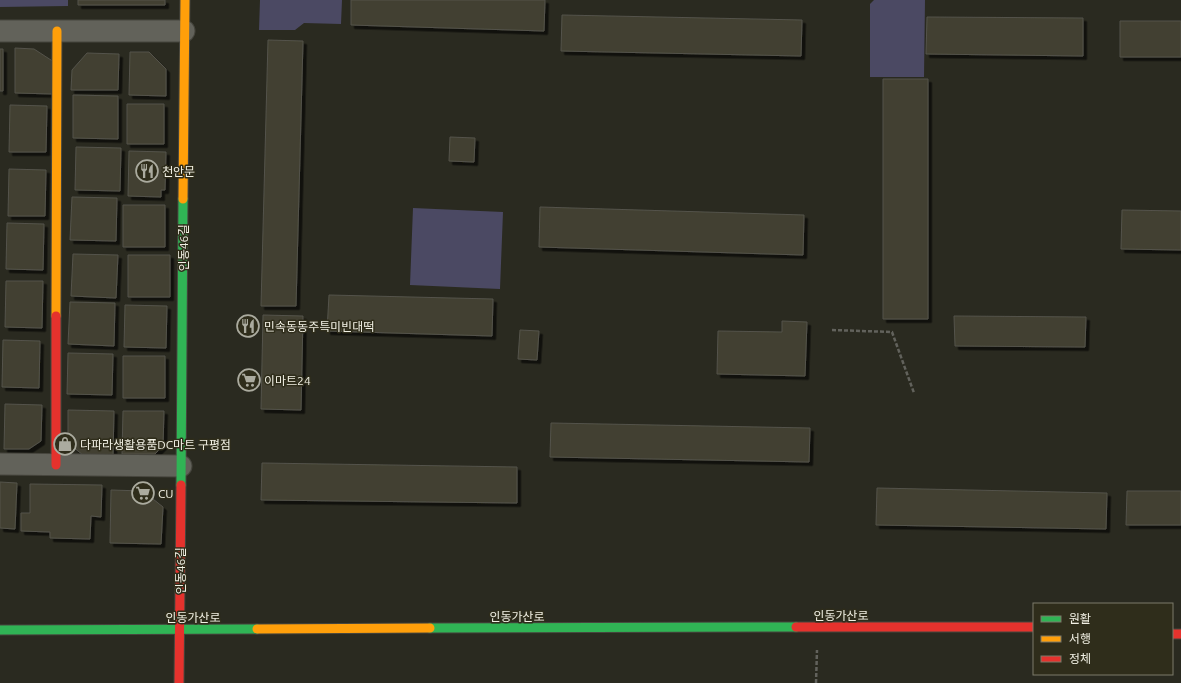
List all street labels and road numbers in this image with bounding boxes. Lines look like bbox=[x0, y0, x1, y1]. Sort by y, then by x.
street label: 인동46길 bbox=[177, 225, 190, 271]
street label: 인동46길 bbox=[174, 548, 187, 594]
street label: 인동가산로 bbox=[813, 609, 869, 622]
street label: 인동가산로 bbox=[489, 610, 545, 623]
street label: 인동가산로 bbox=[165, 611, 221, 624]

